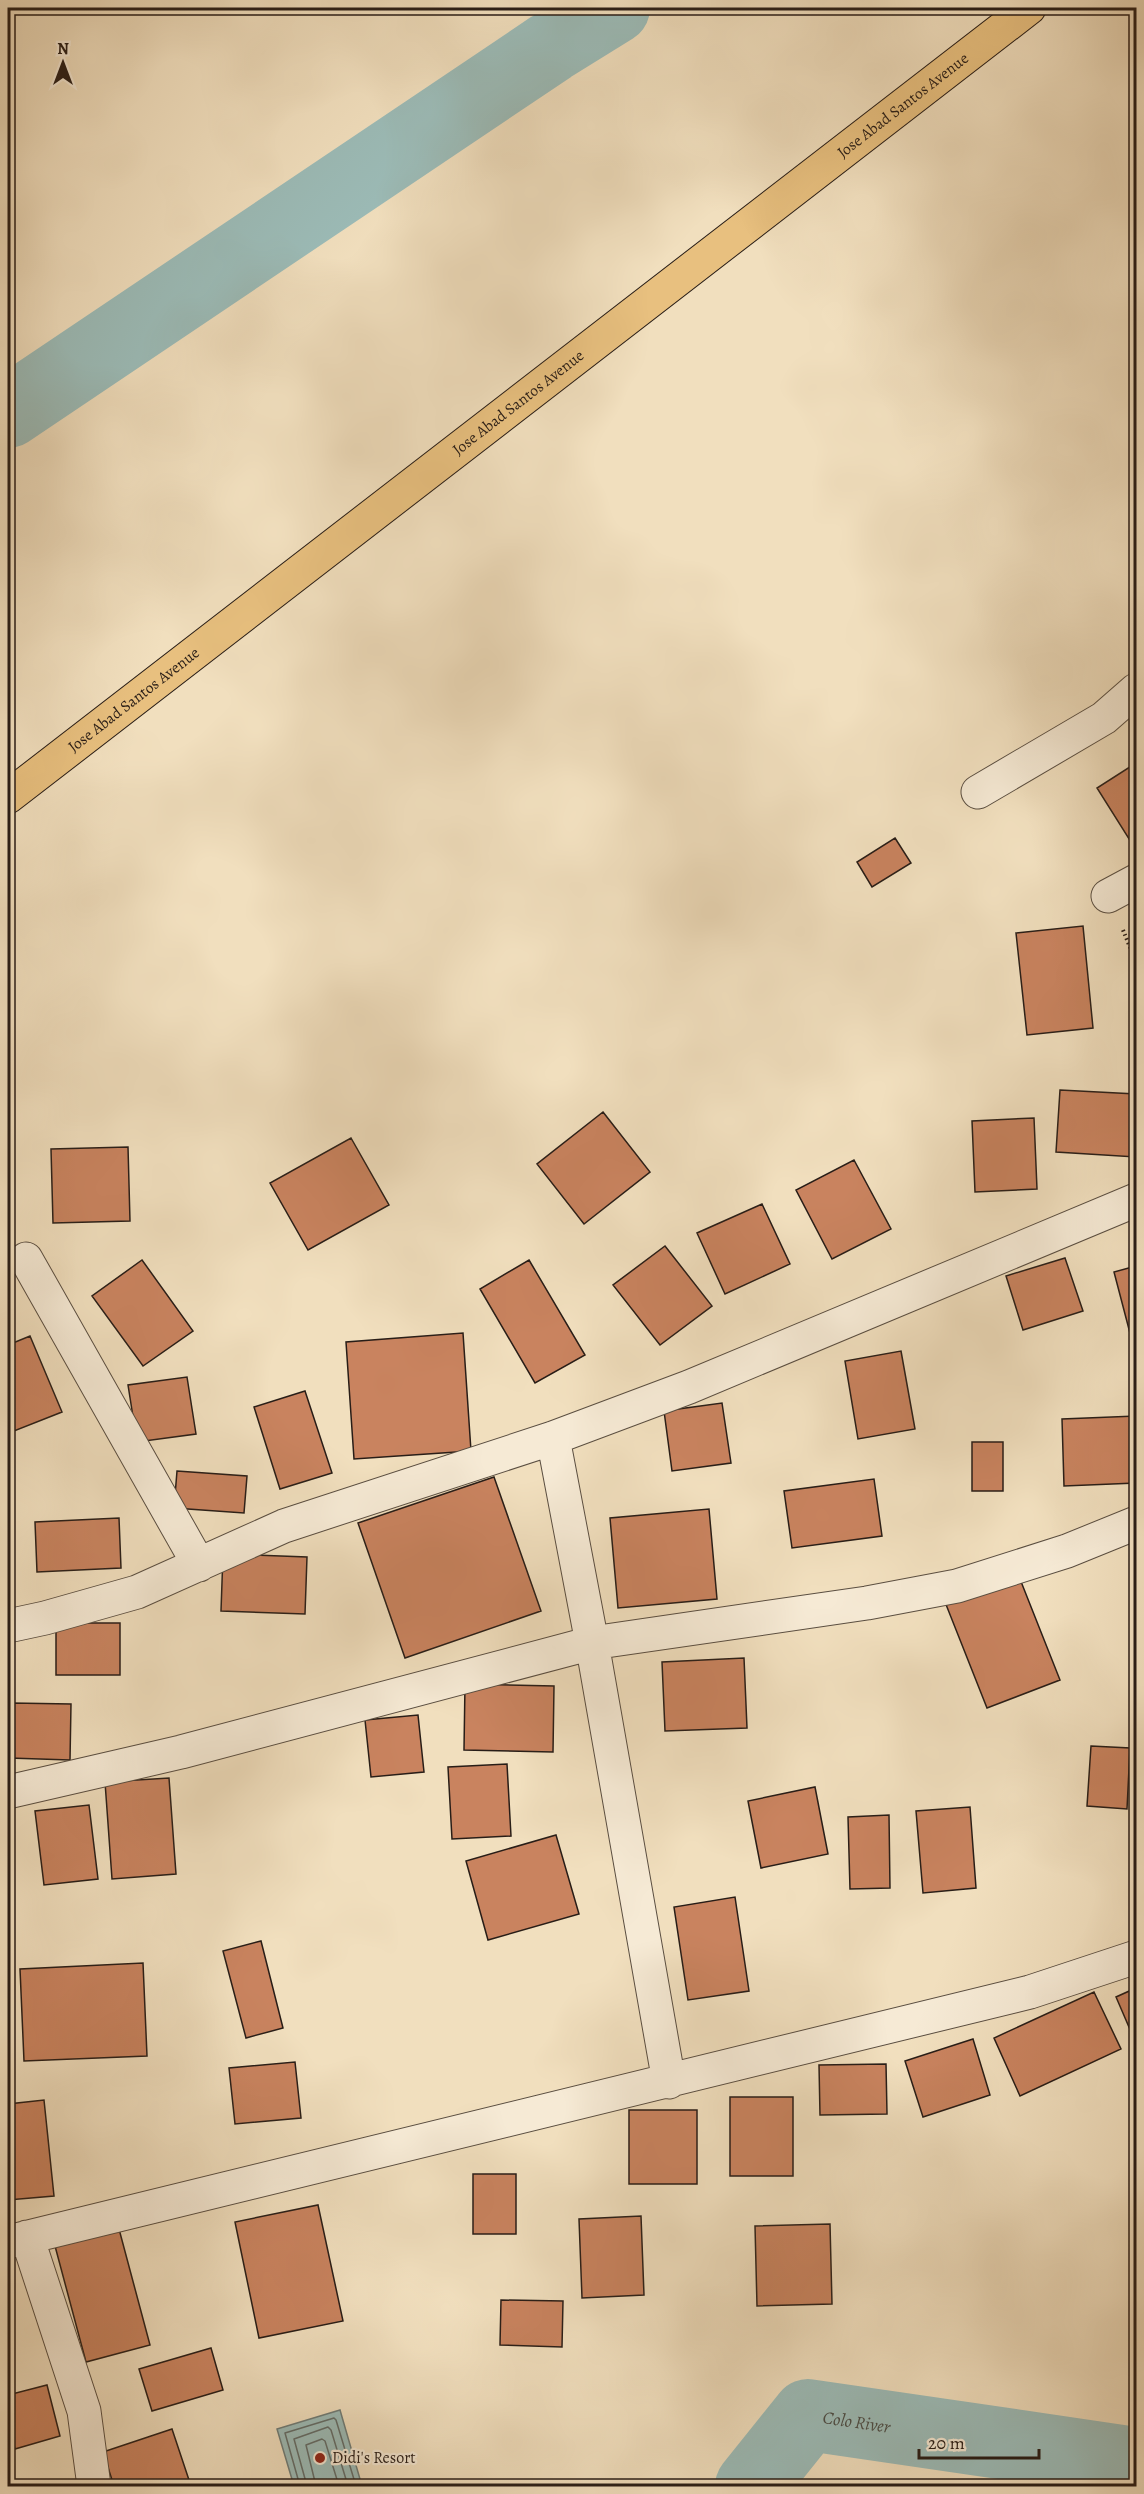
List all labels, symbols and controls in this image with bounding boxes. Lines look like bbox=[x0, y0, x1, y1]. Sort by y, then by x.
north arrow bbox=[33, 33, 93, 93]
text: N bbox=[57, 38, 69, 60]
street label: Jose Abad Santos Avenue bbox=[833, 48, 973, 163]
street label: Jose Abad Santos Avenue bbox=[448, 345, 589, 460]
street label: Jose Abad Santos Avenue bbox=[63, 642, 204, 758]
water label: Colo River bbox=[821, 2405, 892, 2439]
scale bar bbox=[919, 2422, 1039, 2460]
text: 20 m bbox=[928, 2431, 965, 2455]
place label: Didi's Resort bbox=[332, 2447, 416, 2469]
marker: Didi's Resort bbox=[313, 2451, 327, 2465]

